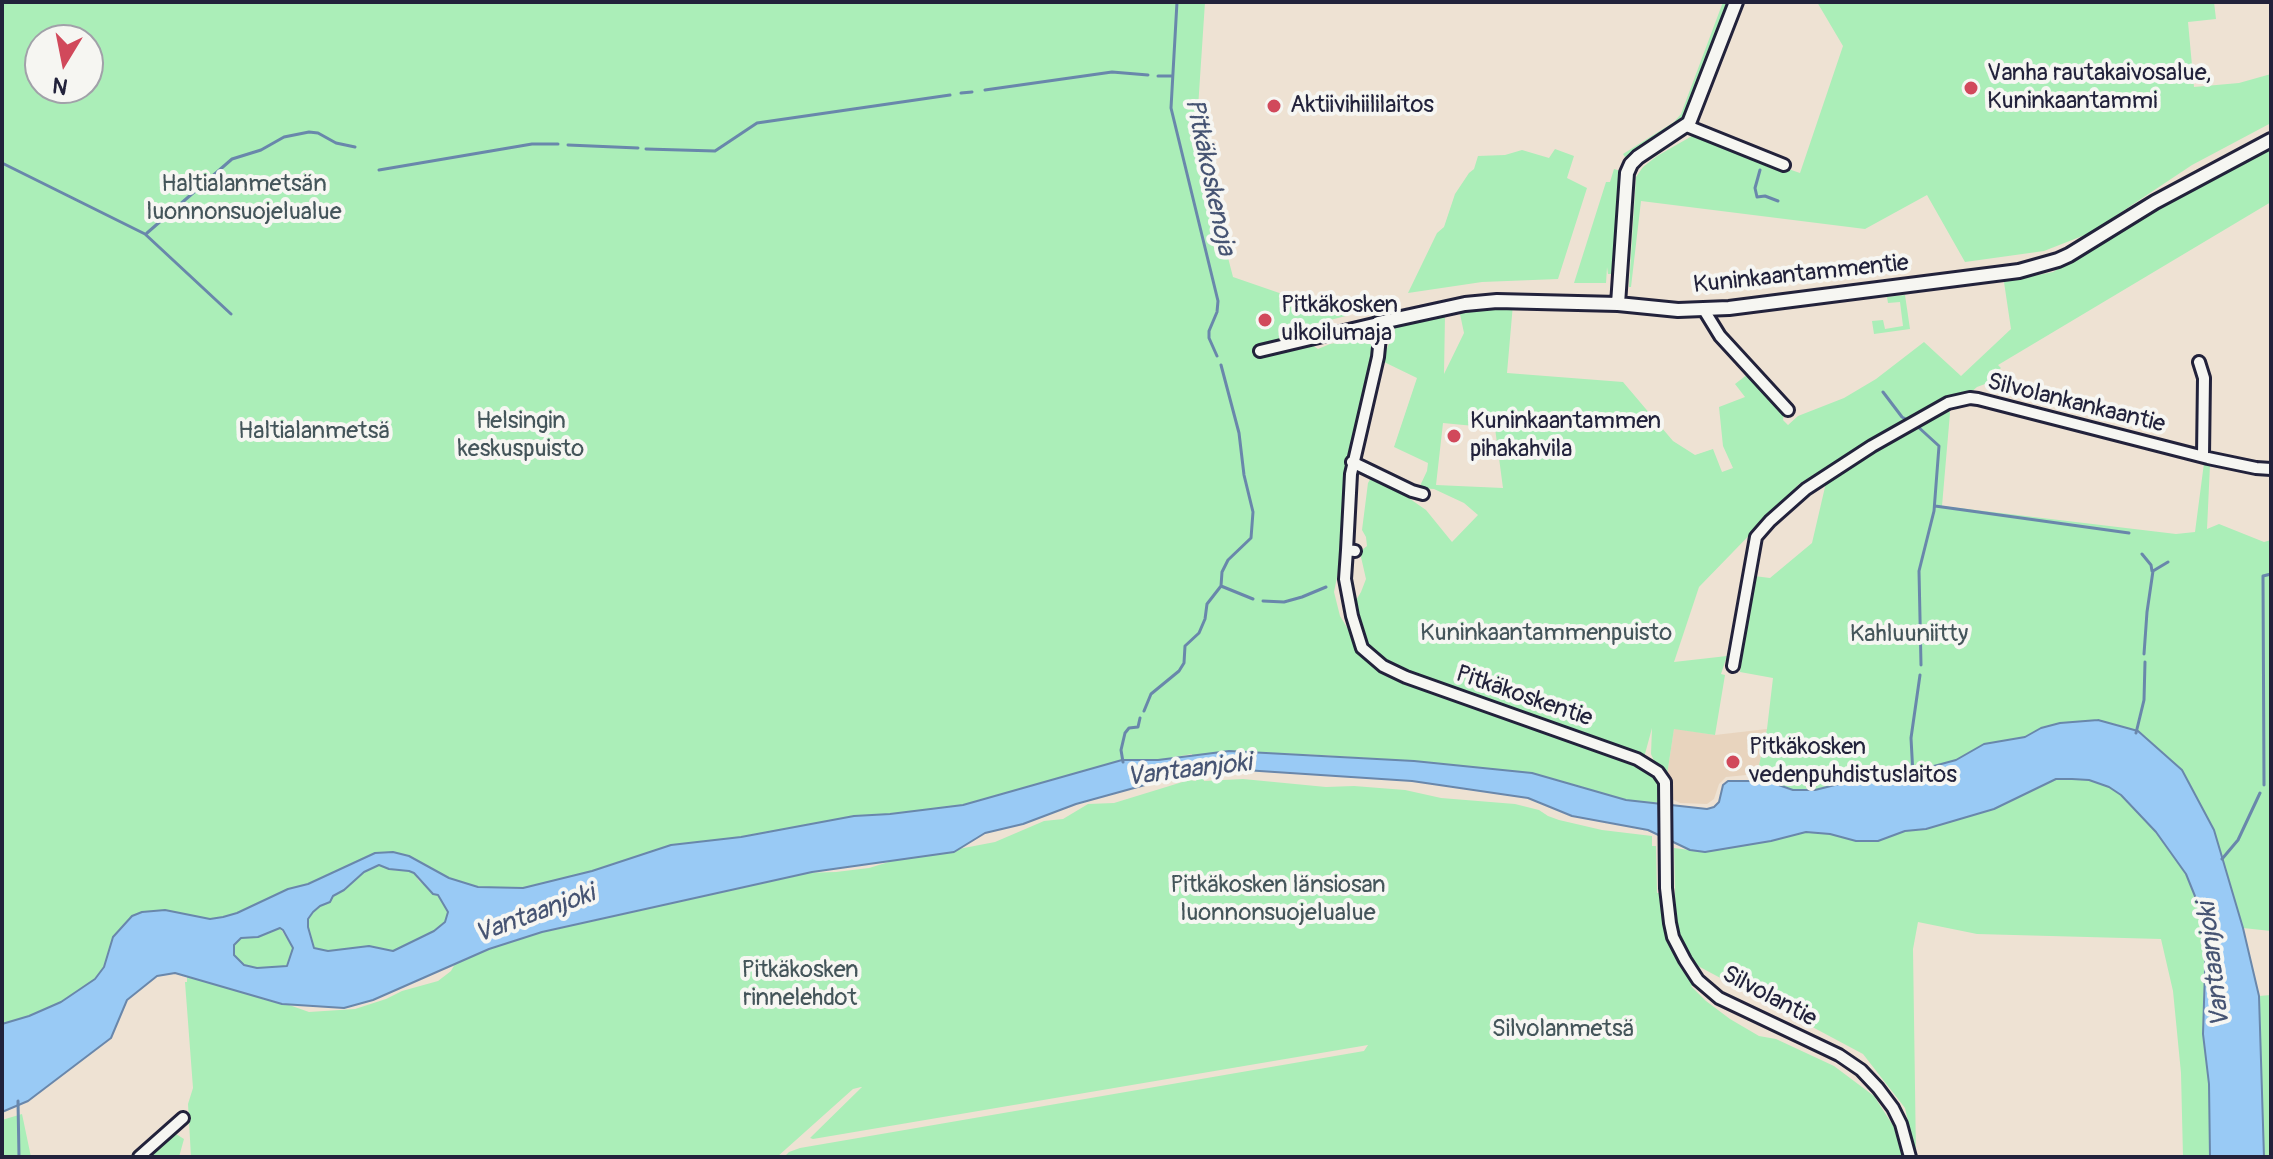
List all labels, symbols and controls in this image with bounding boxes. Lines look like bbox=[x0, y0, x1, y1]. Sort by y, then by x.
north arrow bbox=[24, 24, 104, 104]
place label: Vanha rautakaivosalue, Kuninkaantammi bbox=[1987, 60, 2211, 116]
text: N bbox=[50, 71, 70, 101]
marker: Vanha rautakaivosalue, Kuninkaantammi bbox=[1962, 79, 1980, 97]
place label: Aktiivihiililaitos bbox=[1290, 92, 1434, 120]
water label: Pitkäkoskenoja bbox=[1177, 96, 1241, 258]
marker: Aktiivihiililaitos bbox=[1265, 97, 1283, 115]
park label: Haltialanmetsän luonnonsuojelualue bbox=[147, 171, 341, 227]
street label: Kuninkaantammentie bbox=[1692, 249, 1910, 301]
place label: Pitkäkosken ulkoilumaja bbox=[1281, 292, 1398, 348]
marker: Pitkäkosken ulkoilumaja bbox=[1256, 311, 1274, 329]
street label: Silvolankankaantie bbox=[1984, 368, 2168, 440]
park label: Helsingin keskuspuisto bbox=[458, 408, 584, 464]
place label: Kuninkaantammen pihakahvila bbox=[1470, 408, 1661, 464]
park label: Haltialanmetsä bbox=[238, 418, 390, 446]
marker: Kuninkaantammen pihakahvila bbox=[1445, 427, 1463, 445]
park label: Kuninkaantammenpuisto bbox=[1420, 620, 1672, 648]
park label: Kahluuniitty bbox=[1850, 621, 1968, 649]
street label: Pitkäkoskentie bbox=[1452, 660, 1596, 734]
place label: Pitkäkosken vedenpuhdistuslaitos bbox=[1749, 734, 1957, 790]
water label: Vantaanjoki bbox=[1125, 748, 1253, 794]
marker: Pitkäkosken vedenpuhdistuslaitos bbox=[1724, 753, 1742, 771]
park label: Pitkäkosken länsiosan luonnonsuojelualue bbox=[1170, 872, 1386, 928]
water label: Vantaanjoki bbox=[471, 879, 599, 951]
water label: Vantaanjoki bbox=[2192, 901, 2238, 1029]
park label: Pitkäkosken rinnelehdot bbox=[741, 957, 859, 1013]
street label: Silvolantie bbox=[1717, 960, 1821, 1034]
park label: Silvolanmetsä bbox=[1492, 1016, 1634, 1044]

